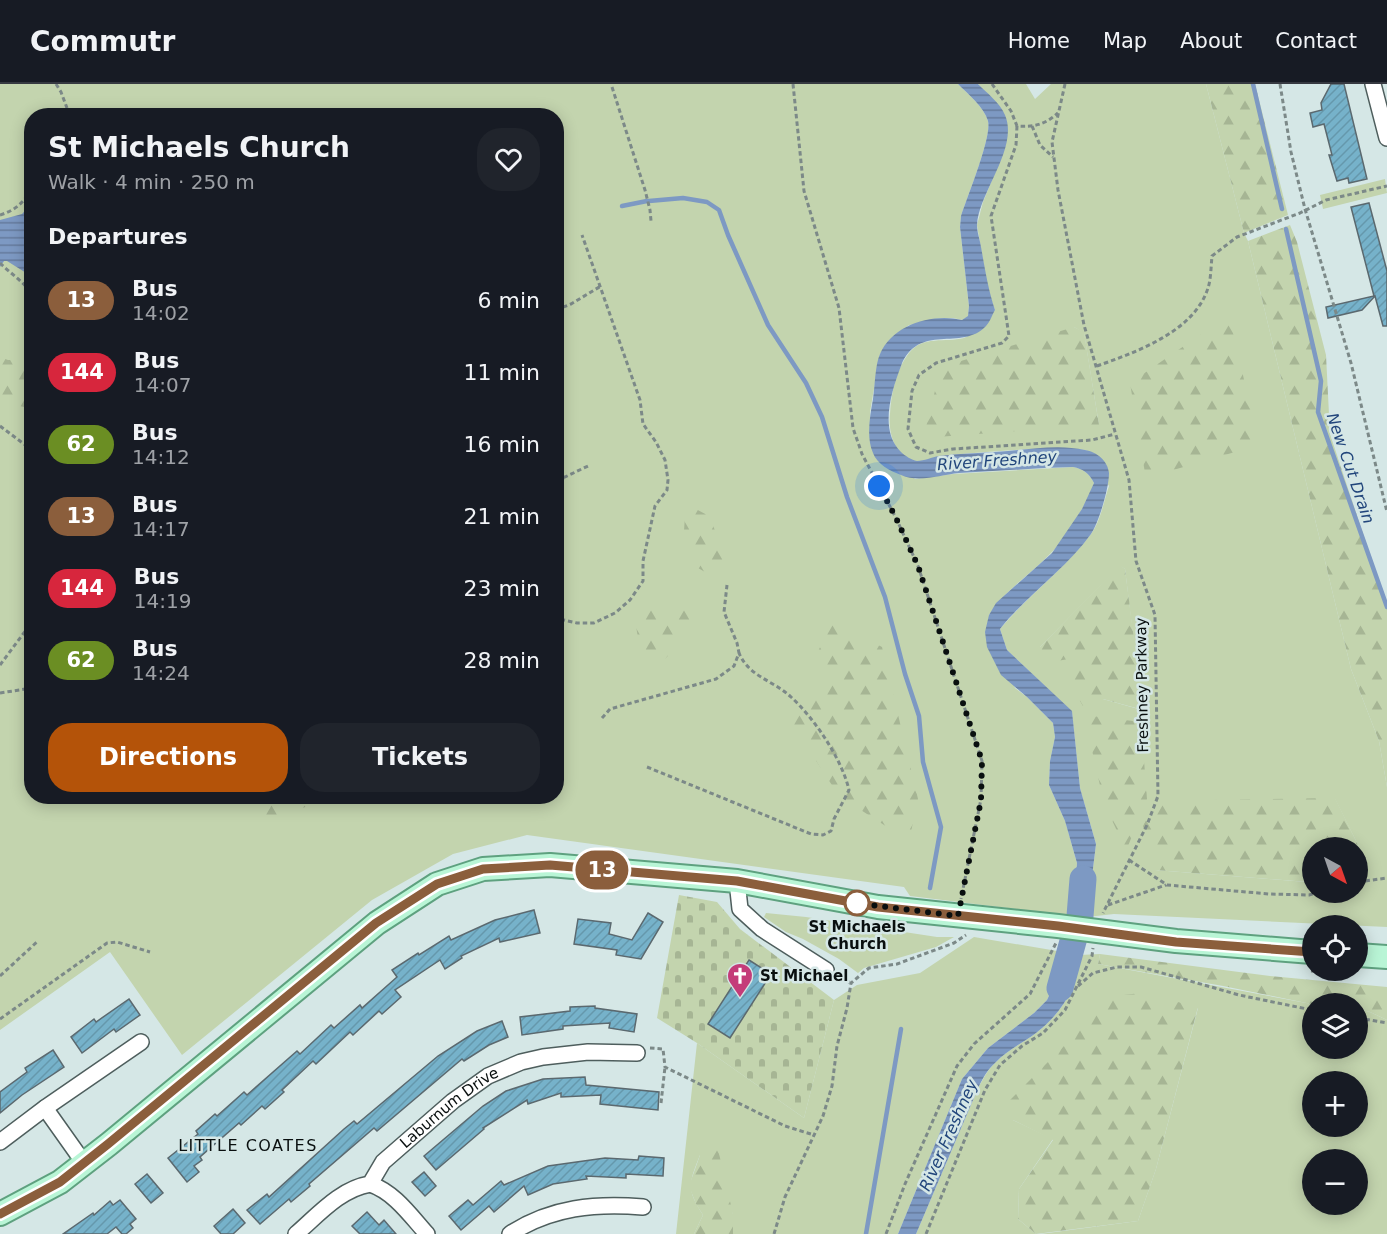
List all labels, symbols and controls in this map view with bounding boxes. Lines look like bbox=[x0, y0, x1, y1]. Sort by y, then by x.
text: Commutr bbox=[30, 25, 175, 58]
text: Home bbox=[1008, 29, 1070, 53]
text: Map bbox=[1103, 29, 1147, 53]
text: About bbox=[1180, 29, 1242, 53]
text: Contact bbox=[1275, 29, 1357, 53]
button: heart bbox=[477, 128, 540, 191]
text: St Michaels Church bbox=[48, 131, 350, 164]
text: Walk · 4 min · 250 m bbox=[48, 170, 255, 194]
text: Departures bbox=[48, 224, 188, 249]
text: Bus bbox=[132, 276, 178, 301]
text: 13 bbox=[66, 288, 96, 312]
text: 6 min bbox=[478, 288, 540, 313]
text: 14:02 bbox=[132, 301, 190, 325]
text: Bus bbox=[134, 348, 179, 373]
text: 144 bbox=[60, 360, 104, 384]
text: 11 min bbox=[464, 360, 540, 385]
text: 14:07 bbox=[134, 373, 191, 397]
water label: New Cut Drain bbox=[1323, 410, 1378, 526]
text: Bus bbox=[132, 420, 178, 445]
text: 62 bbox=[66, 432, 96, 456]
text: 16 min bbox=[464, 432, 540, 457]
text: 14:12 bbox=[132, 445, 190, 469]
water label: River Freshney bbox=[936, 447, 1058, 474]
your location bbox=[864, 471, 894, 501]
text: Bus bbox=[132, 492, 178, 517]
text: 13 bbox=[66, 504, 96, 528]
text: 21 min bbox=[464, 504, 540, 529]
text: 14:17 bbox=[132, 517, 190, 541]
text: Bus bbox=[134, 564, 179, 589]
text: 144 bbox=[60, 576, 104, 600]
text: 23 min bbox=[464, 576, 540, 601]
text: 14:19 bbox=[134, 589, 191, 613]
street label: Freshney Parkway bbox=[1132, 617, 1152, 753]
text: Bus bbox=[132, 636, 178, 661]
text: 62 bbox=[66, 648, 96, 672]
text: 28 min bbox=[464, 648, 540, 673]
text: 14:24 bbox=[132, 661, 190, 685]
button: Directions bbox=[48, 723, 288, 792]
button: Tickets bbox=[300, 723, 540, 792]
north arrow bbox=[1302, 837, 1368, 903]
map controls bbox=[1302, 837, 1368, 1215]
line badge: 13 bbox=[575, 850, 629, 890]
text: 13 bbox=[587, 858, 617, 882]
marker: St Michaels Church bbox=[844, 890, 870, 916]
button: locate bbox=[1302, 915, 1368, 981]
place label: St Michaels Church bbox=[808, 918, 906, 953]
church icon: St Michael bbox=[725, 961, 755, 999]
place label: St Michael bbox=[760, 967, 848, 985]
button: layers bbox=[1302, 993, 1368, 1059]
street label: Laburnum Drive bbox=[396, 1064, 501, 1152]
button: + bbox=[1302, 1071, 1368, 1137]
water label: River Freshney bbox=[915, 1076, 982, 1194]
district label: LITTLE COATES bbox=[178, 1136, 318, 1155]
button: − bbox=[1302, 1149, 1368, 1215]

